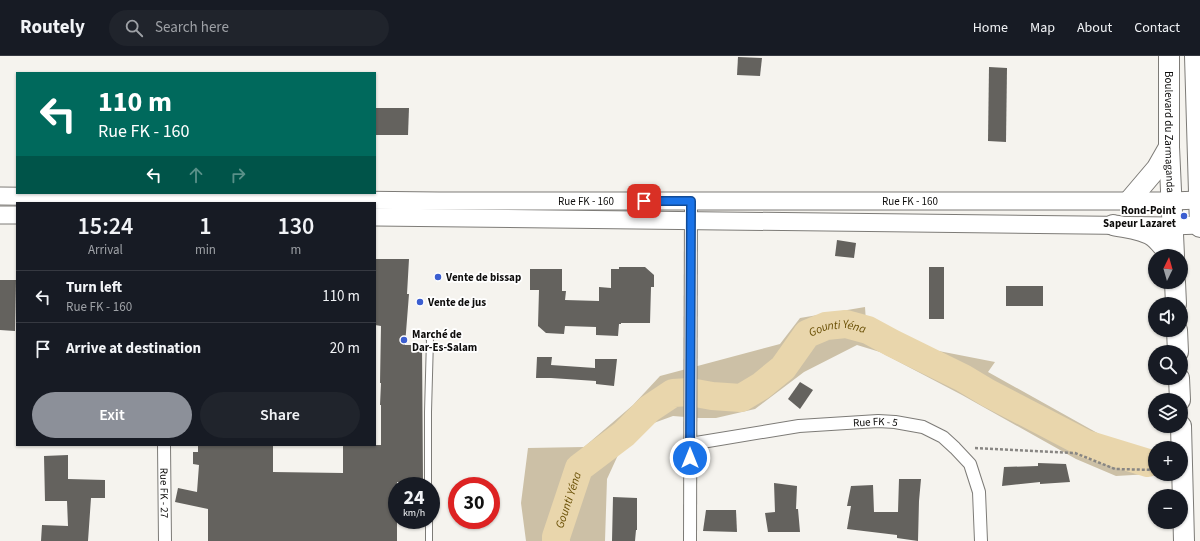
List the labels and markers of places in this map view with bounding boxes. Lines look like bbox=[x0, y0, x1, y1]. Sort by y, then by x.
pin bbox=[627, 184, 661, 218]
place label: Rond-Point Sapeur Lazaret bbox=[1103, 203, 1177, 231]
marker: Rond-Point Sapeur Lazaret bbox=[1179, 211, 1189, 221]
place label: Vente de bissap bbox=[445, 270, 521, 285]
marker: Vente de bissap bbox=[433, 272, 443, 282]
place label: Vente de jus bbox=[427, 295, 486, 310]
marker: Vente de jus bbox=[415, 297, 425, 307]
place label: Marché de Dar-Es-Salam bbox=[412, 327, 477, 355]
marker: Marché de Dar-Es-Salam bbox=[399, 335, 409, 345]

